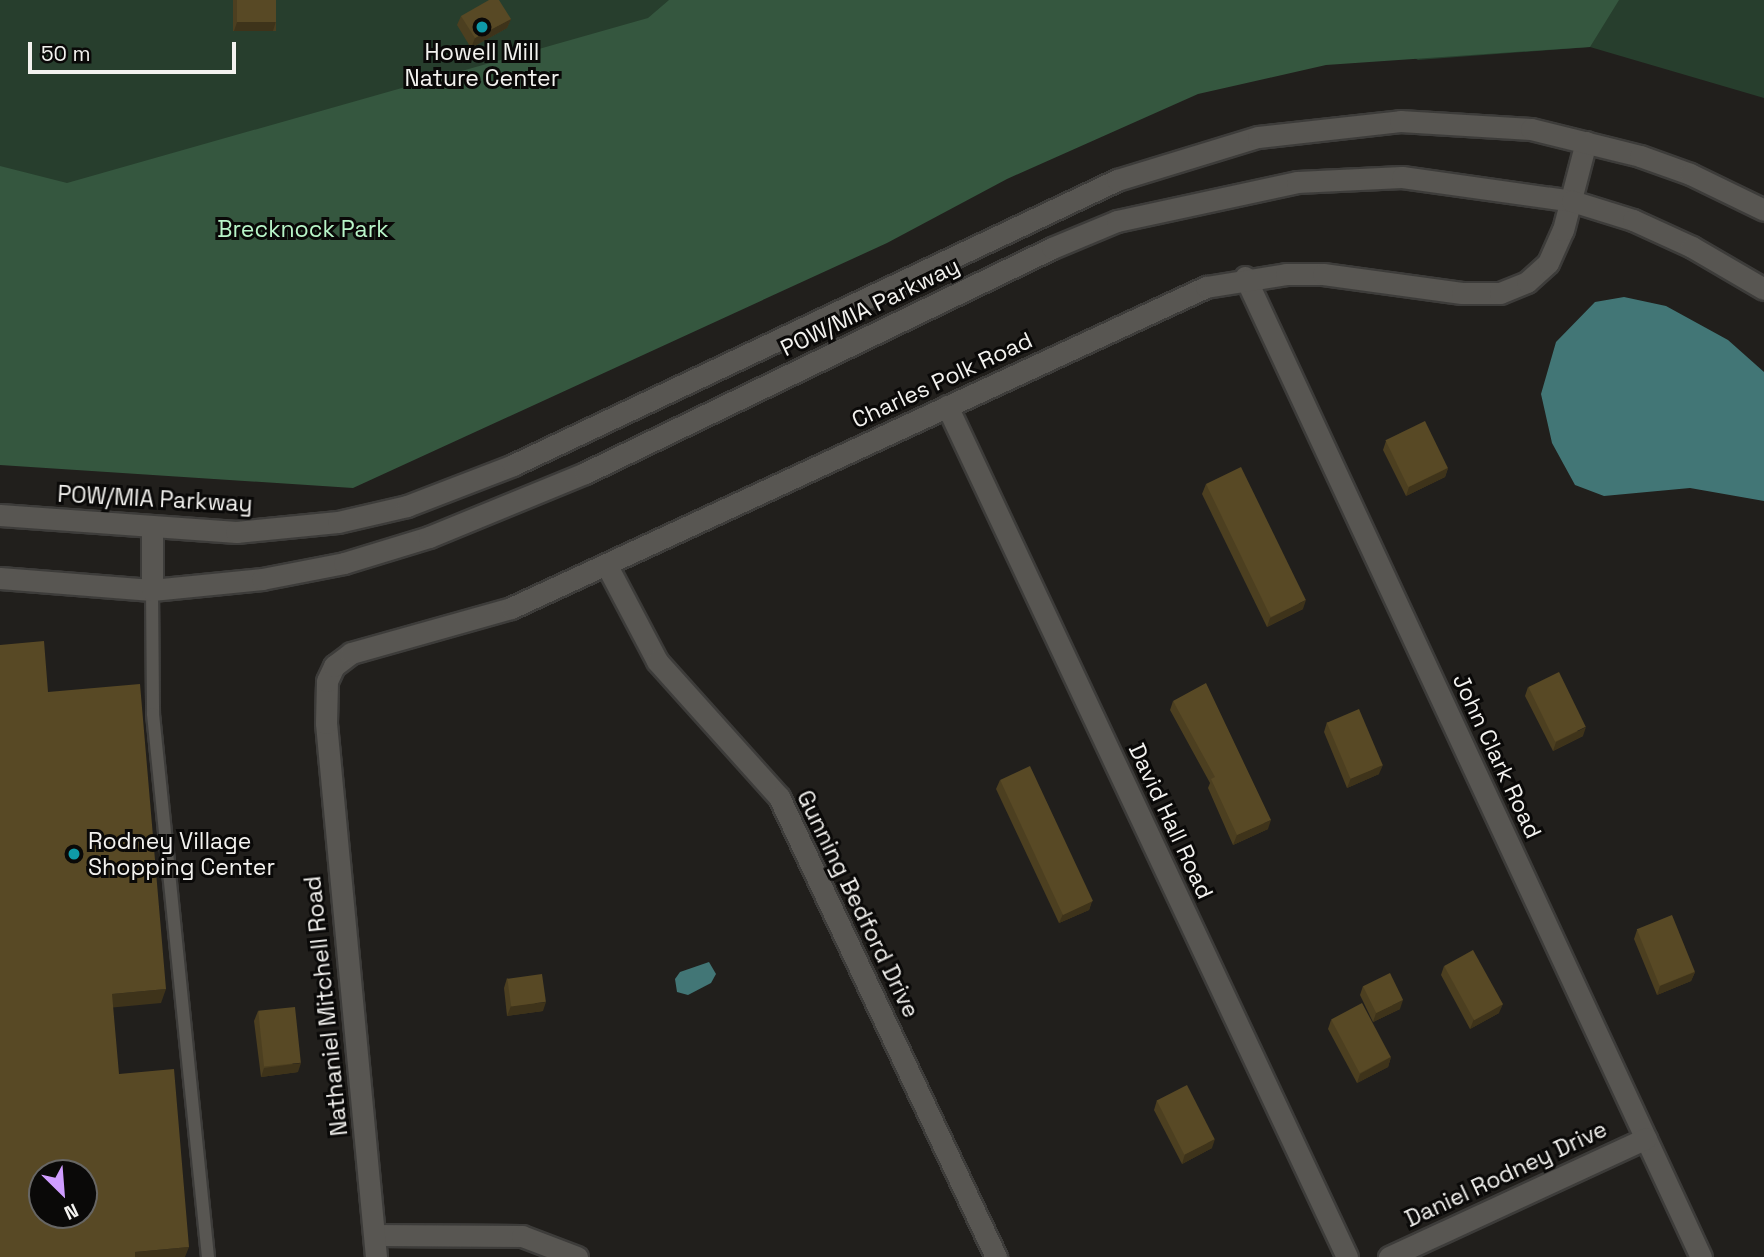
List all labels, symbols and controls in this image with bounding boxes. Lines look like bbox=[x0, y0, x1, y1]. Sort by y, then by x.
marker: Howell Mill Nature Center bbox=[474, 19, 490, 35]
scale bar bbox=[32, 28, 240, 72]
place label: Howell Mill Nature Center bbox=[405, 38, 559, 92]
text: 50 m bbox=[41, 40, 91, 67]
park label: Brecknock Park bbox=[217, 215, 389, 243]
street label: POW/MIA Parkway bbox=[776, 252, 964, 362]
street label: Charles Polk Road bbox=[847, 326, 1037, 434]
street label: POW/MIA Parkway bbox=[57, 480, 253, 518]
street label: John Clark Road bbox=[1447, 669, 1547, 843]
street label: David Hall Road bbox=[1123, 739, 1219, 903]
street label: Gunning Bedford Drive bbox=[791, 786, 925, 1022]
place label: Rodney Village Shopping Center bbox=[88, 827, 275, 881]
marker: Rodney Village Shopping Center bbox=[66, 846, 82, 862]
street label: Nathaniel Mitchell Road bbox=[299, 875, 353, 1137]
street label: Daniel Rodney Drive bbox=[1401, 1115, 1611, 1233]
north arrow bbox=[28, 1159, 98, 1229]
text: N bbox=[60, 1198, 82, 1226]

